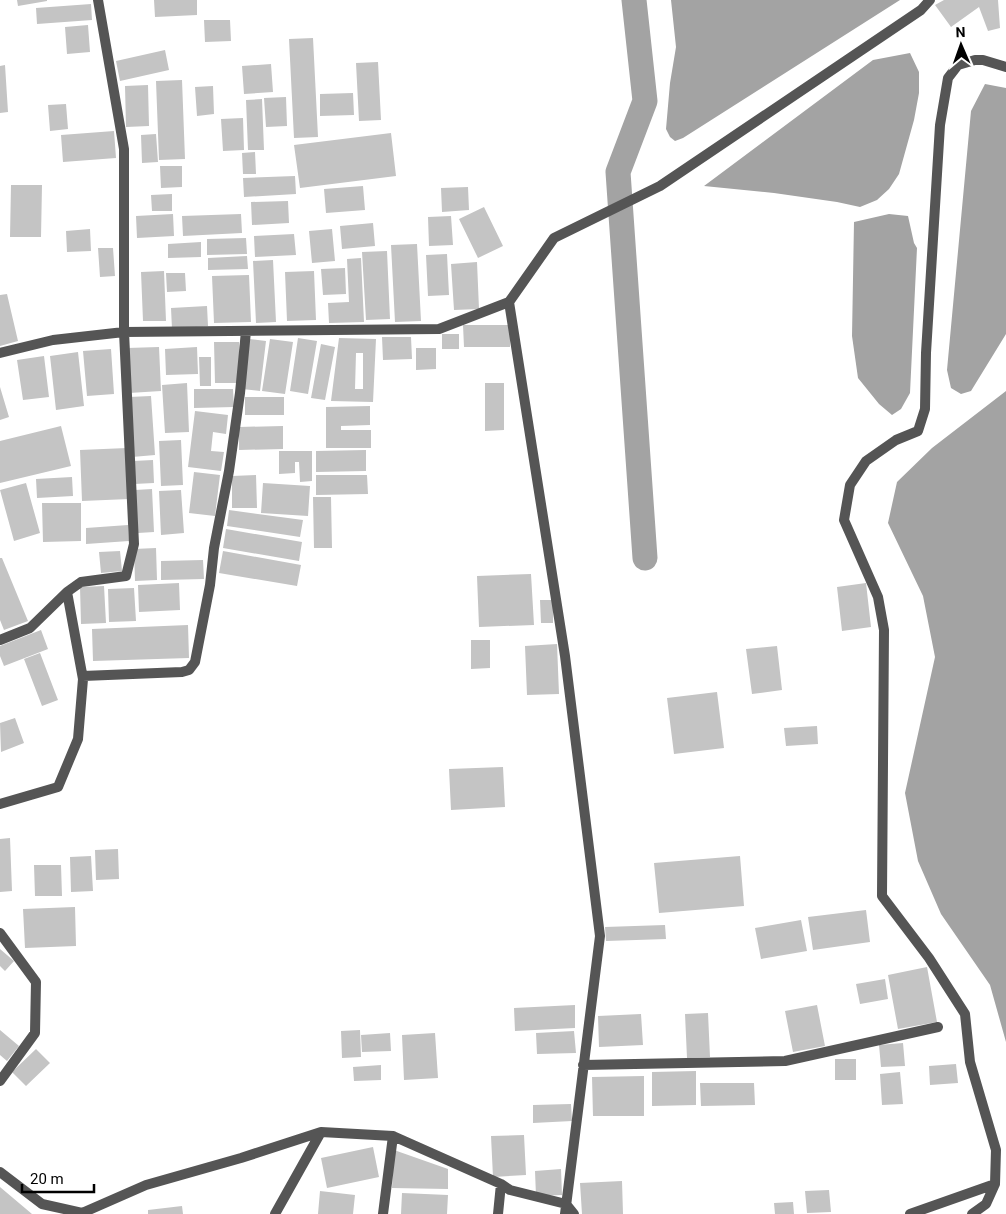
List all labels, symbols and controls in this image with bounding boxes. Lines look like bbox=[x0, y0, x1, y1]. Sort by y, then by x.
north arrow bbox=[936, 20, 986, 70]
text: N bbox=[955, 24, 966, 40]
scale bar bbox=[22, 1162, 95, 1194]
text: 20 m bbox=[30, 1170, 64, 1188]

